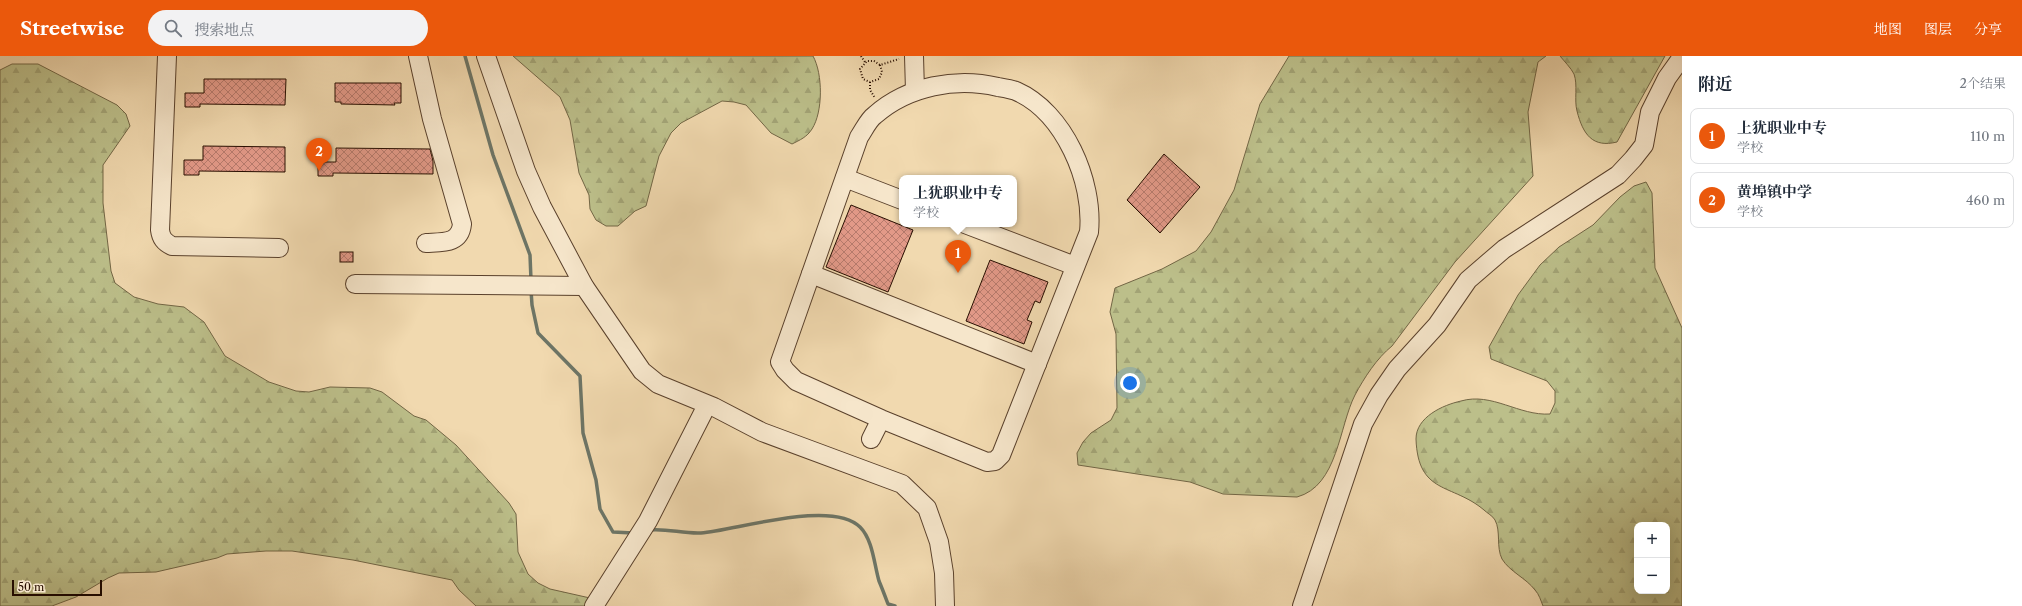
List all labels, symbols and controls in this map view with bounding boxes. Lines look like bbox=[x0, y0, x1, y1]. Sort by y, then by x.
search box bbox=[148, 10, 428, 46]
text: Streetwise bbox=[20, 17, 124, 40]
icon: search bbox=[162, 17, 184, 39]
text: 搜索地点 bbox=[194, 20, 254, 39]
text: 地图 bbox=[1874, 20, 1902, 38]
text: 图层 bbox=[1924, 20, 1952, 38]
text: 分享 bbox=[1974, 20, 2002, 38]
text: 附近 bbox=[1698, 74, 1732, 94]
text: 2个结果 bbox=[1960, 75, 2006, 91]
text: 上犹职业中专 bbox=[1737, 118, 1827, 137]
text: 1 bbox=[1709, 128, 1715, 144]
text: 110 m bbox=[1970, 128, 2005, 144]
pin: 2 bbox=[306, 138, 332, 171]
text: 学校 bbox=[1737, 139, 1763, 155]
popup bbox=[899, 175, 1017, 227]
text: 黄埠镇中学 bbox=[1737, 182, 1812, 201]
text: 上犹职业中专 bbox=[913, 183, 1003, 202]
text: 2 bbox=[1708, 192, 1716, 208]
text: 460 m bbox=[1966, 192, 2005, 208]
text: 学校 bbox=[1737, 203, 1763, 219]
text: 学校 bbox=[913, 204, 939, 220]
pin: 1 bbox=[945, 240, 971, 273]
your location bbox=[1120, 373, 1140, 393]
map controls bbox=[1634, 522, 1670, 594]
button: + bbox=[1634, 522, 1670, 558]
button: − bbox=[1634, 558, 1670, 594]
scale bar bbox=[12, 578, 102, 597]
text: 50 m bbox=[18, 580, 44, 594]

